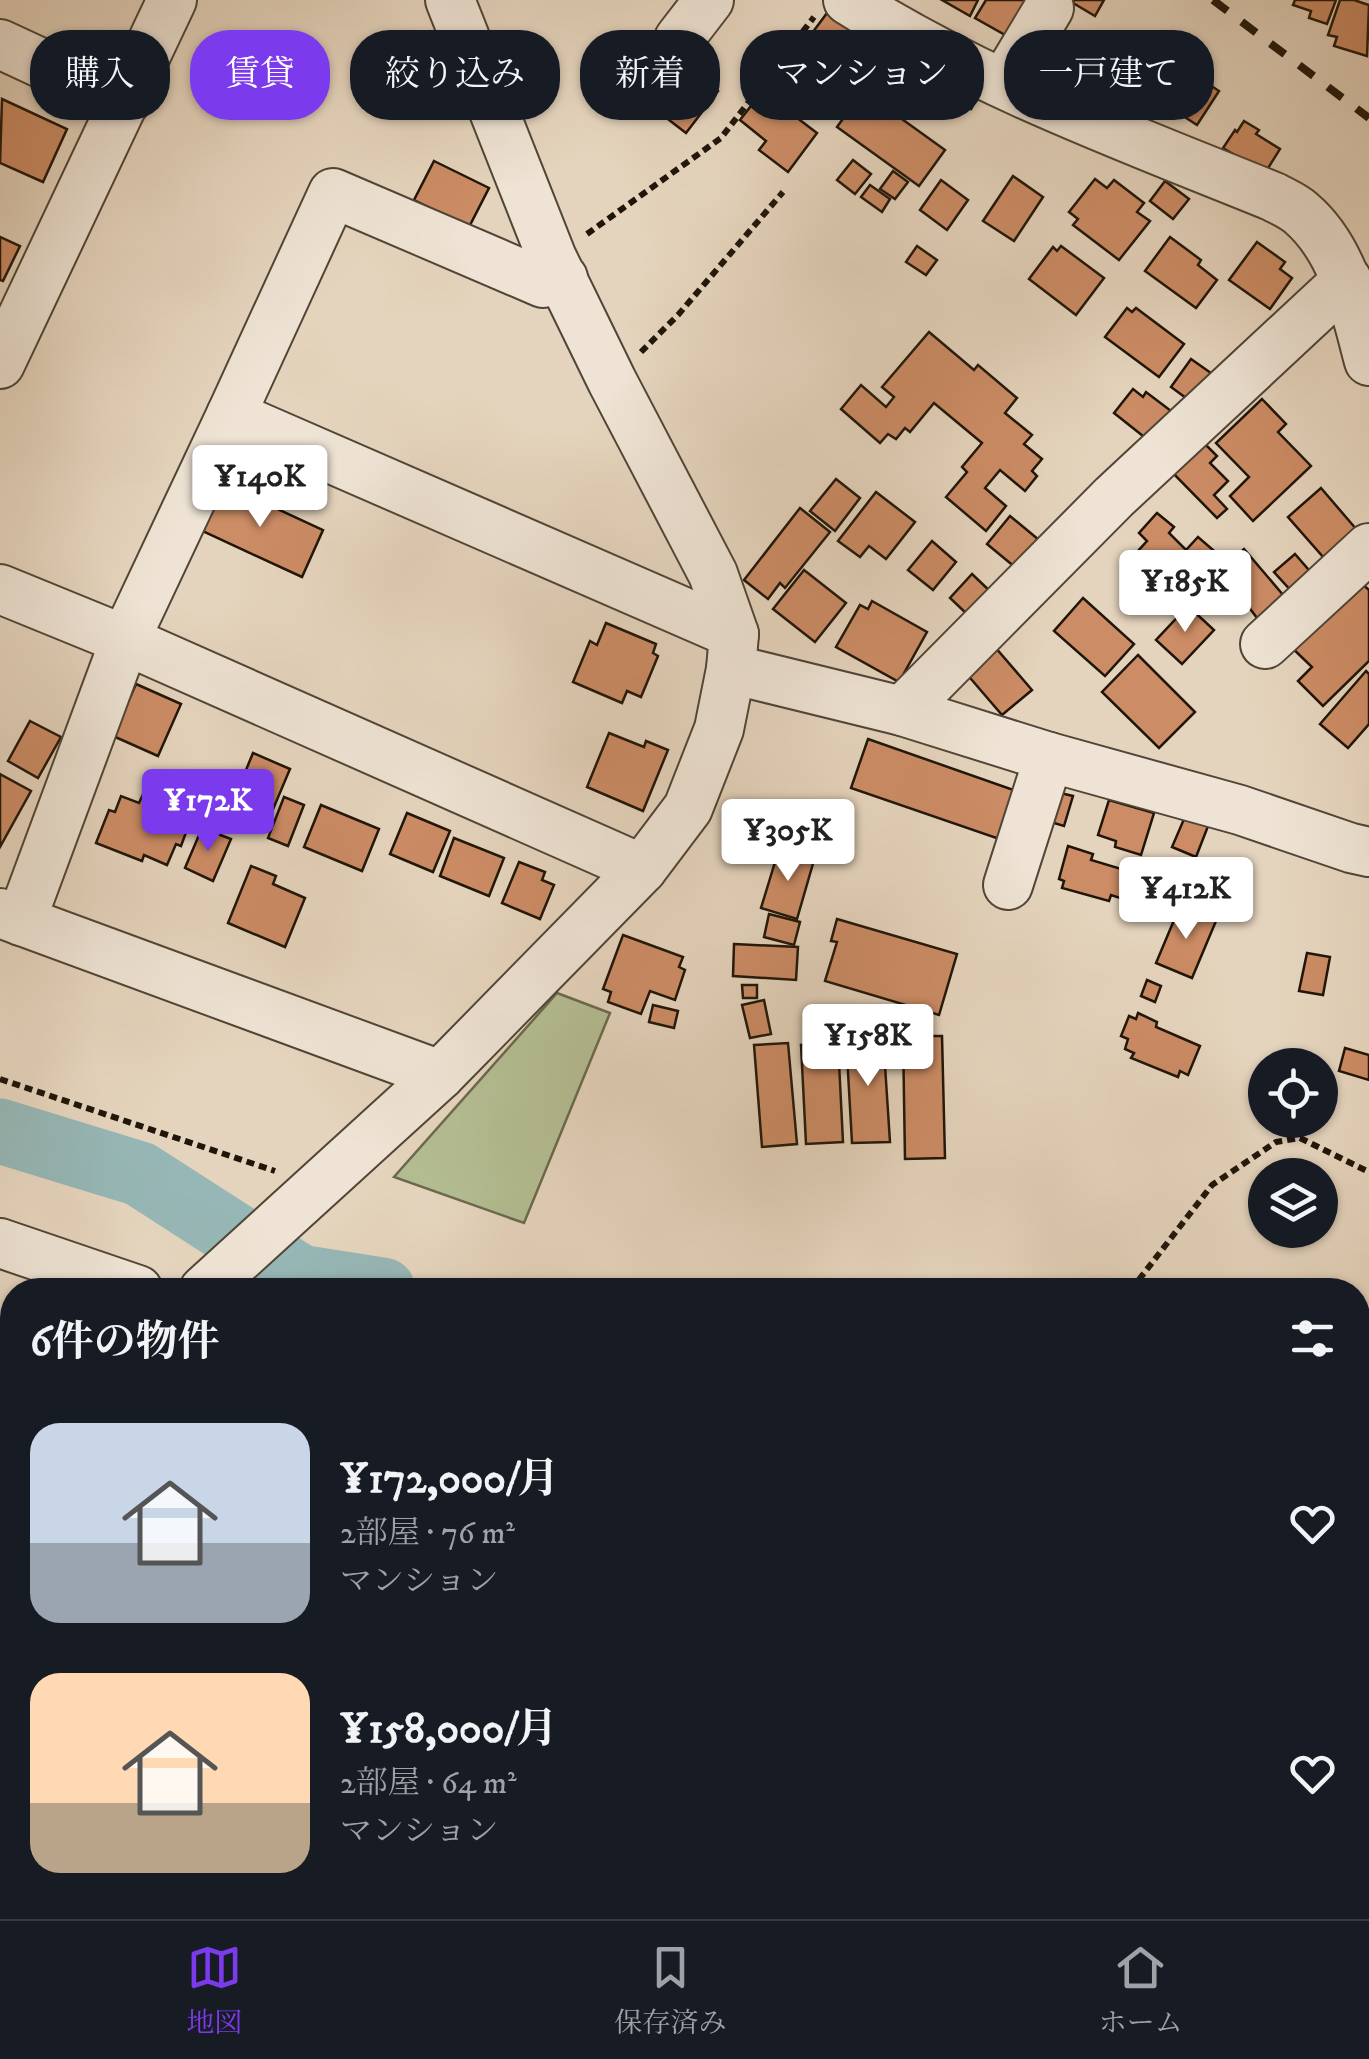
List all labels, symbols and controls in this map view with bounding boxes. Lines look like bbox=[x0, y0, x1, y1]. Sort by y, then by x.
chip: 購入 bbox=[30, 30, 170, 120]
chip: 賃貸 bbox=[190, 30, 330, 120]
chip: 絞り込み bbox=[350, 30, 560, 120]
chip: 新着 bbox=[580, 30, 720, 120]
chip: マンション bbox=[740, 30, 984, 120]
chip: 一戸建て bbox=[1004, 30, 1214, 120]
pin: ¥140K bbox=[190, 445, 330, 530]
text: ¥140K bbox=[214, 457, 306, 497]
pin: ¥185K bbox=[1115, 550, 1255, 635]
text: ¥185K bbox=[1141, 562, 1229, 602]
pin: ¥172K bbox=[138, 769, 278, 854]
text: ¥172K bbox=[164, 781, 252, 821]
pin: ¥305K bbox=[718, 799, 858, 884]
text: ¥305K bbox=[743, 811, 833, 851]
pin: ¥412K bbox=[1116, 857, 1256, 942]
text: ¥412K bbox=[1141, 869, 1231, 909]
pin: ¥158K bbox=[798, 1004, 938, 1089]
text: ¥158K bbox=[824, 1016, 912, 1056]
map controls bbox=[1248, 1048, 1338, 1248]
button: locate bbox=[1248, 1048, 1338, 1138]
button: layers bbox=[1248, 1158, 1338, 1248]
icon: filters bbox=[1285, 1311, 1340, 1366]
text: 6件の物件 bbox=[30, 1317, 220, 1369]
text: ¥172,000/月 bbox=[340, 1454, 559, 1506]
icon: home bbox=[110, 1463, 230, 1583]
icon: heart bbox=[1285, 1496, 1340, 1551]
text: 2部屋 · 76 m² bbox=[340, 1514, 515, 1554]
text: マンション bbox=[340, 1562, 499, 1602]
text: ¥158,000/月 bbox=[340, 1704, 558, 1756]
icon: home bbox=[110, 1713, 230, 1833]
icon: heart bbox=[1285, 1746, 1340, 1801]
text: 2部屋 · 64 m² bbox=[340, 1764, 517, 1804]
text: マンション bbox=[340, 1812, 499, 1852]
tab: 地図 bbox=[186, 1940, 242, 2041]
tab: 保存済み bbox=[614, 1940, 727, 2041]
tab: ホーム bbox=[1099, 1940, 1183, 2041]

